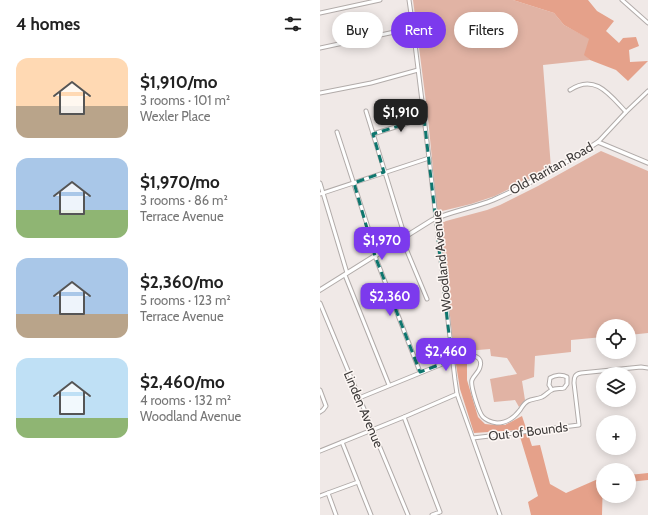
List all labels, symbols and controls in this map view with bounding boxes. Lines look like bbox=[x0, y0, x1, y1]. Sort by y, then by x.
chip: Buy bbox=[332, 12, 383, 48]
chip: Rent bbox=[391, 12, 446, 48]
chip: Filters bbox=[454, 12, 518, 48]
icon: filters bbox=[282, 13, 304, 35]
text: 4 homes bbox=[16, 14, 80, 34]
text: $1,910/mo bbox=[140, 72, 218, 92]
icon: home bbox=[48, 74, 96, 122]
text: 3 rooms · 101 m² bbox=[140, 92, 230, 108]
pin: $1,910 bbox=[368, 99, 434, 133]
text: $1,910 bbox=[383, 104, 419, 120]
text: Wexler Place bbox=[140, 108, 210, 124]
street label: Old Raritan Road bbox=[506, 138, 596, 198]
text: $1,970/mo bbox=[140, 172, 220, 192]
icon: home bbox=[48, 174, 96, 222]
text: 3 rooms · 86 m² bbox=[140, 192, 228, 208]
text: Terrace Avenue bbox=[140, 208, 224, 224]
street label: Woodland Avenue bbox=[428, 209, 454, 312]
pin: $1,970 bbox=[349, 227, 415, 261]
text: $1,970 bbox=[363, 232, 401, 248]
text: $2,360/mo bbox=[140, 272, 223, 292]
icon: home bbox=[48, 274, 96, 322]
pin: $2,360 bbox=[357, 283, 423, 317]
text: $2,360 bbox=[370, 288, 410, 304]
text: 5 rooms · 123 m² bbox=[140, 292, 231, 308]
text: Terrace Avenue bbox=[140, 308, 224, 324]
map controls bbox=[596, 319, 636, 503]
button: locate bbox=[596, 319, 636, 359]
pin: $2,460 bbox=[413, 338, 479, 372]
text: $2,460 bbox=[425, 343, 467, 359]
button: layers bbox=[596, 367, 636, 407]
street label: Linden Avenue bbox=[341, 368, 387, 450]
text: $2,460/mo bbox=[140, 372, 225, 392]
icon: home bbox=[48, 374, 96, 422]
text: 4 rooms · 132 m² bbox=[140, 392, 231, 408]
text: Woodland Avenue bbox=[140, 408, 241, 424]
button: + bbox=[596, 415, 636, 455]
street label: Out of Bounds bbox=[487, 418, 569, 444]
button: − bbox=[596, 463, 636, 503]

